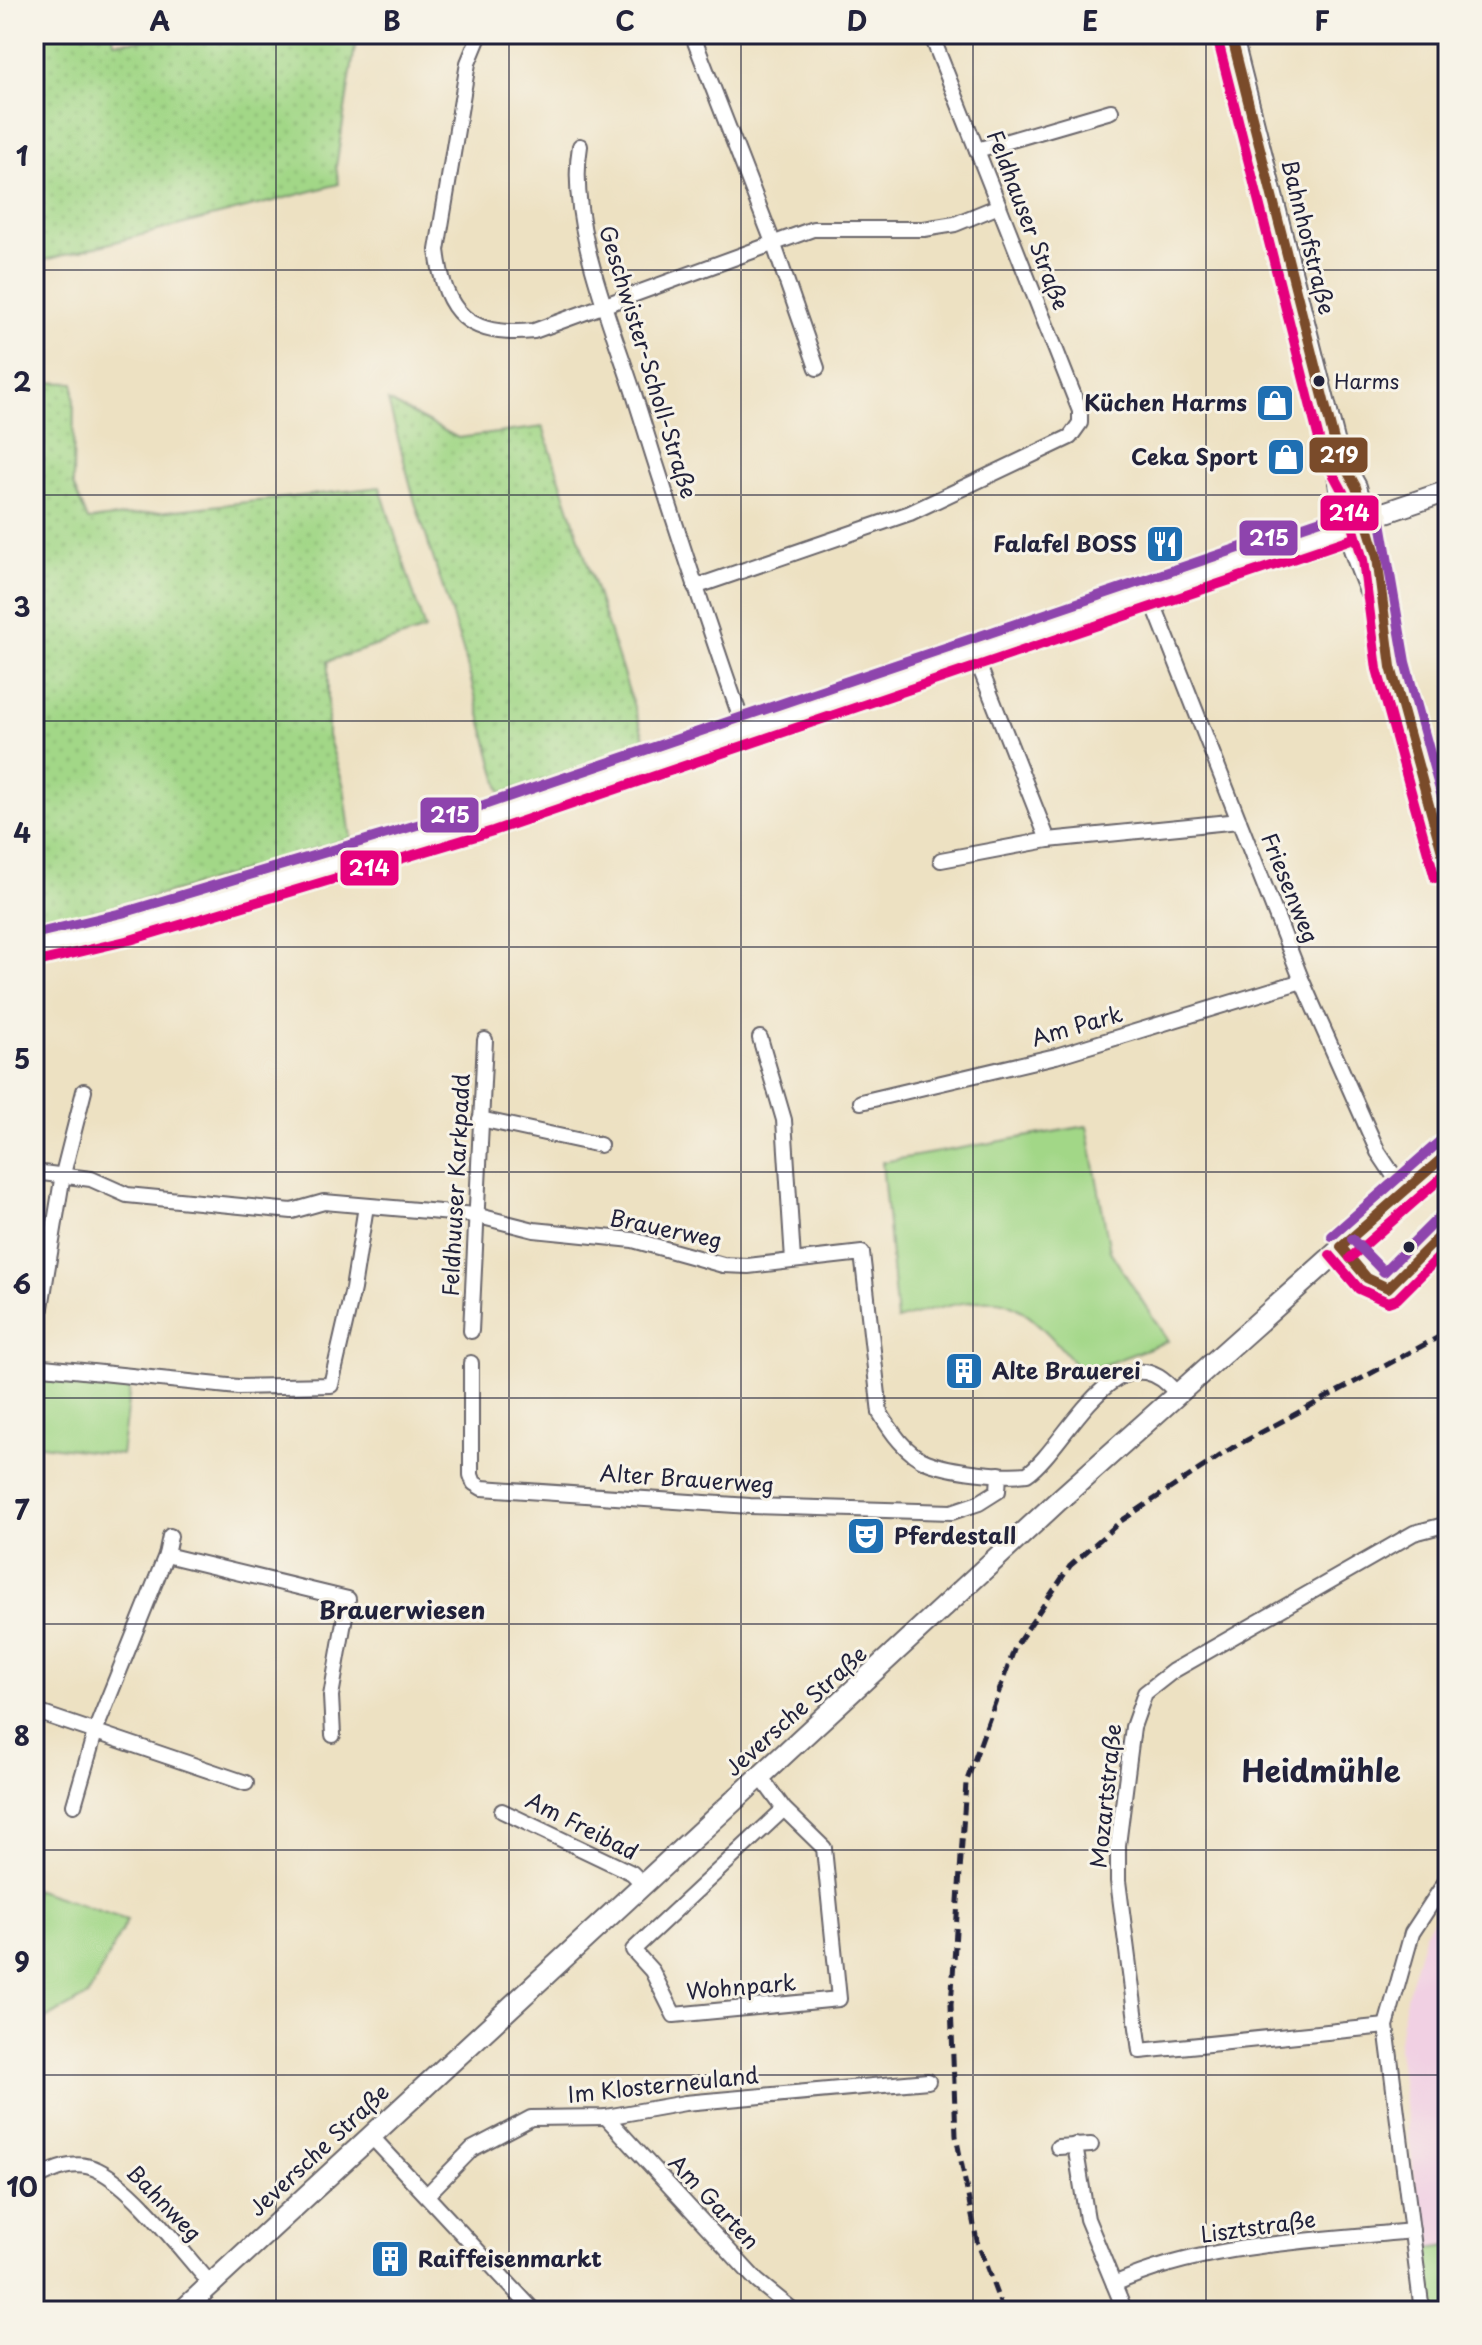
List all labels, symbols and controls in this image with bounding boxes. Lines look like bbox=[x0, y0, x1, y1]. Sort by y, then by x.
text: A bbox=[150, 1, 170, 40]
text: B bbox=[383, 1, 401, 40]
text: C bbox=[615, 1, 635, 40]
text: D bbox=[847, 1, 867, 40]
text: E bbox=[1082, 1, 1098, 40]
text: F bbox=[1314, 1, 1330, 40]
street label: Feldhauser Straße bbox=[980, 125, 1079, 314]
text: 1 bbox=[16, 136, 28, 175]
street label: Bahnhofstraße bbox=[1274, 156, 1345, 318]
street label: Geschwister-Scholl-Straße bbox=[592, 221, 707, 502]
text: 2 bbox=[13, 362, 31, 401]
place label: Harms bbox=[1334, 366, 1399, 396]
marker: Harms bbox=[1311, 373, 1327, 389]
shop icon: Küchen Harms bbox=[1254, 382, 1296, 424]
place label: Küchen Harms bbox=[1084, 385, 1247, 418]
shop icon: Ceka Sport bbox=[1265, 436, 1307, 478]
line badge: 219 bbox=[1308, 436, 1369, 474]
text: 219 bbox=[1319, 437, 1359, 470]
place label: Ceka Sport bbox=[1131, 439, 1258, 472]
line badge: 214 bbox=[1319, 494, 1380, 532]
text: 214 bbox=[1328, 495, 1370, 528]
line badge: 215 bbox=[1238, 519, 1299, 557]
text: 215 bbox=[1249, 520, 1289, 553]
restaurant icon: Falafel BOSS bbox=[1144, 523, 1186, 565]
place label: Falafel BOSS bbox=[993, 526, 1137, 559]
text: 3 bbox=[13, 587, 31, 626]
line badge: 215 bbox=[419, 796, 480, 834]
text: 215 bbox=[430, 797, 470, 830]
text: 4 bbox=[13, 813, 31, 852]
street label: Friesenweg bbox=[1254, 827, 1329, 948]
line badge: 214 bbox=[339, 849, 400, 887]
text: 214 bbox=[348, 850, 390, 883]
street label: Am Park bbox=[1027, 996, 1126, 1053]
text: 5 bbox=[14, 1039, 30, 1078]
street label: Feldhuuser Karkpadd bbox=[432, 1073, 477, 1297]
street label: Brauerweg bbox=[607, 1200, 726, 1256]
unlabelled marker bbox=[1401, 1239, 1417, 1255]
text: 6 bbox=[13, 1264, 31, 1303]
building icon: Alte Brauerei bbox=[943, 1350, 985, 1392]
place label: Alte Brauerei bbox=[992, 1353, 1141, 1386]
street label: Alter Brauerweg bbox=[599, 1455, 776, 1500]
text: 7 bbox=[15, 1490, 30, 1529]
theatre icon: Pferdestall bbox=[845, 1515, 887, 1557]
place label: Pferdestall bbox=[894, 1518, 1016, 1551]
district label: Brauerwiesen bbox=[319, 1591, 485, 1627]
street label: Jeversche Straße bbox=[717, 1637, 873, 1783]
text: 8 bbox=[14, 1716, 30, 1755]
street label: Mozartstraße bbox=[1081, 1722, 1129, 1870]
district label: Heidmühle bbox=[1241, 1747, 1401, 1792]
street label: Am Freibad bbox=[521, 1782, 644, 1867]
text: 9 bbox=[14, 1942, 30, 1981]
street label: Wohnpark bbox=[685, 1964, 797, 2007]
street label: Im Klosterneuland bbox=[566, 2057, 760, 2110]
street label: Jeversche Straße bbox=[240, 2075, 396, 2223]
street label: Am Garten bbox=[662, 2146, 768, 2256]
street label: Bahnweg bbox=[120, 2156, 210, 2248]
text: 10 bbox=[6, 2167, 38, 2206]
street label: Lisztstraße bbox=[1198, 2201, 1318, 2250]
building icon: Raiffeisenmarkt bbox=[369, 2238, 411, 2280]
place label: Raiffeisenmarkt bbox=[418, 2241, 602, 2274]

